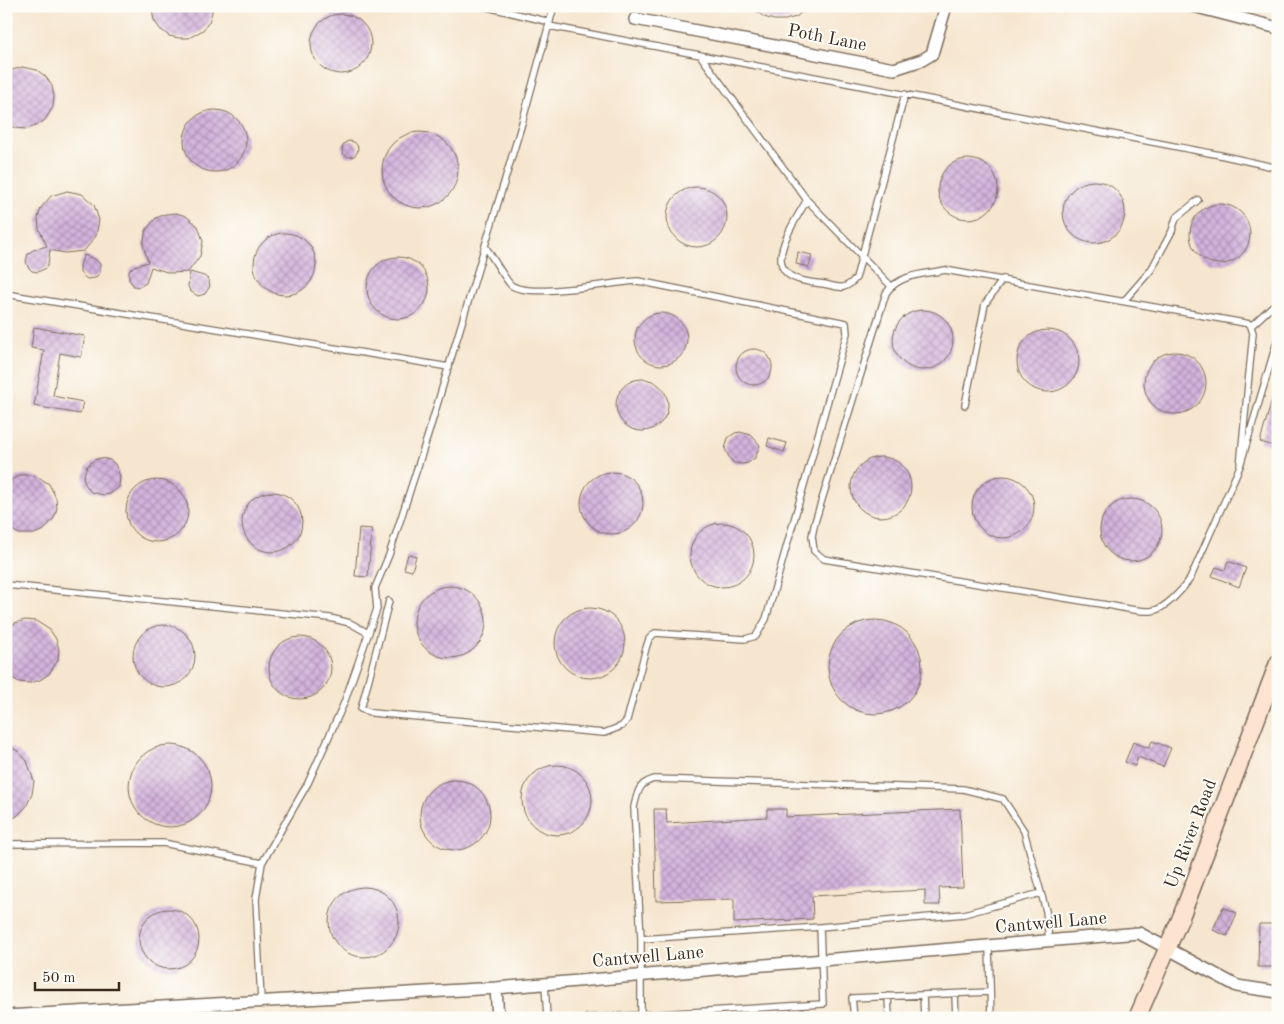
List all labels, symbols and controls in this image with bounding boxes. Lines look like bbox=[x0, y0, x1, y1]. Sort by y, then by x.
street label: Poth Lane bbox=[786, 22, 868, 54]
street label: Up River Road bbox=[1162, 777, 1220, 891]
street label: Cantwell Lane bbox=[994, 909, 1108, 937]
street label: Cantwell Lane bbox=[591, 943, 705, 971]
scale bar bbox=[35, 959, 119, 991]
text: 50 m bbox=[42, 971, 76, 986]

